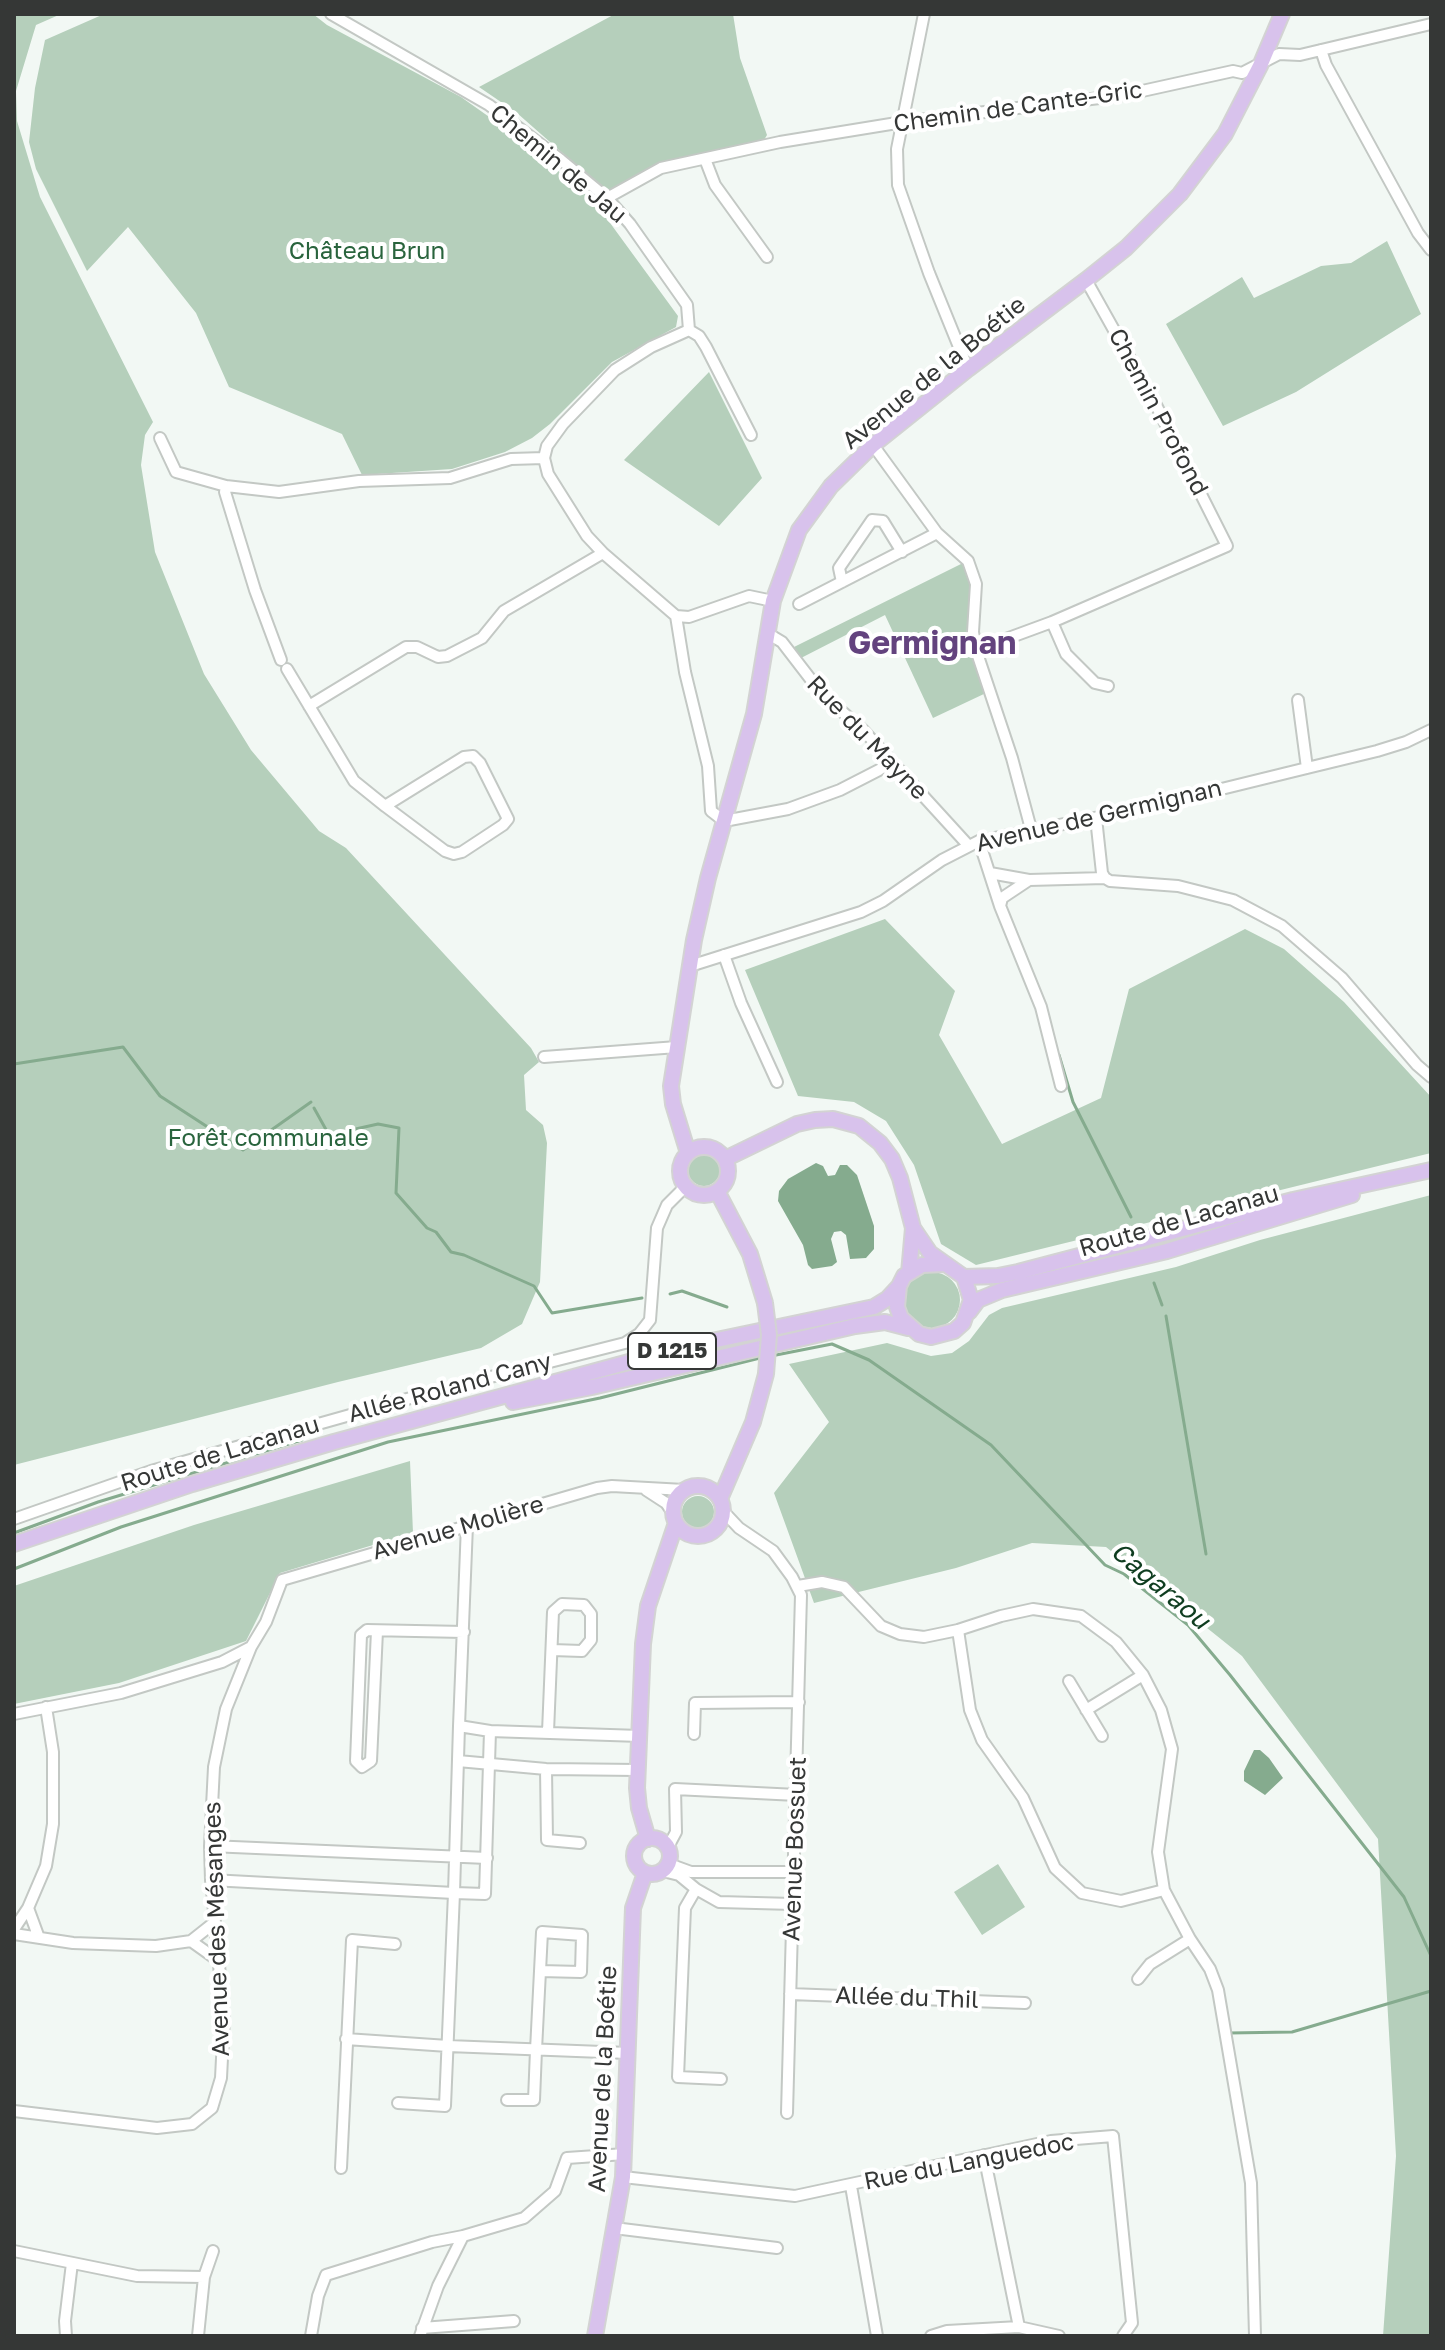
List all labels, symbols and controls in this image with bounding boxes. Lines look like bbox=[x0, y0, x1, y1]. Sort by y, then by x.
street label: Chemin de Cante-Gric bbox=[892, 75, 1144, 139]
street label: Chemin de Jau bbox=[484, 98, 632, 230]
park label: Château Brun bbox=[289, 237, 445, 265]
street label: Avenue de la Boétie bbox=[837, 290, 1031, 456]
street label: Chemin Profond bbox=[1102, 324, 1214, 500]
district label: Germignan bbox=[848, 625, 1016, 663]
street label: Rue du Mayne bbox=[801, 670, 933, 806]
street label: Avenue de Germignan bbox=[973, 774, 1225, 858]
park label: Forêt communale bbox=[167, 1124, 369, 1152]
street label: Route de Lacanau bbox=[1076, 1179, 1282, 1263]
road number: D 1215 bbox=[628, 1333, 716, 1369]
street label: Allée Roland Cany bbox=[345, 1347, 555, 1429]
street label: Route de Lacanau bbox=[117, 1410, 323, 1498]
street label: Avenue Molière bbox=[369, 1490, 547, 1566]
water label: Cagaraou bbox=[1104, 1536, 1216, 1636]
street label: Avenue Bossuet bbox=[777, 1756, 813, 1942]
street label: Avenue des Mésanges bbox=[198, 1801, 236, 2057]
street label: Avenue de la Boétie bbox=[583, 1965, 623, 2193]
street label: Allée du Thil bbox=[835, 1981, 979, 2015]
street label: Rue du Languedoc bbox=[862, 2128, 1076, 2196]

